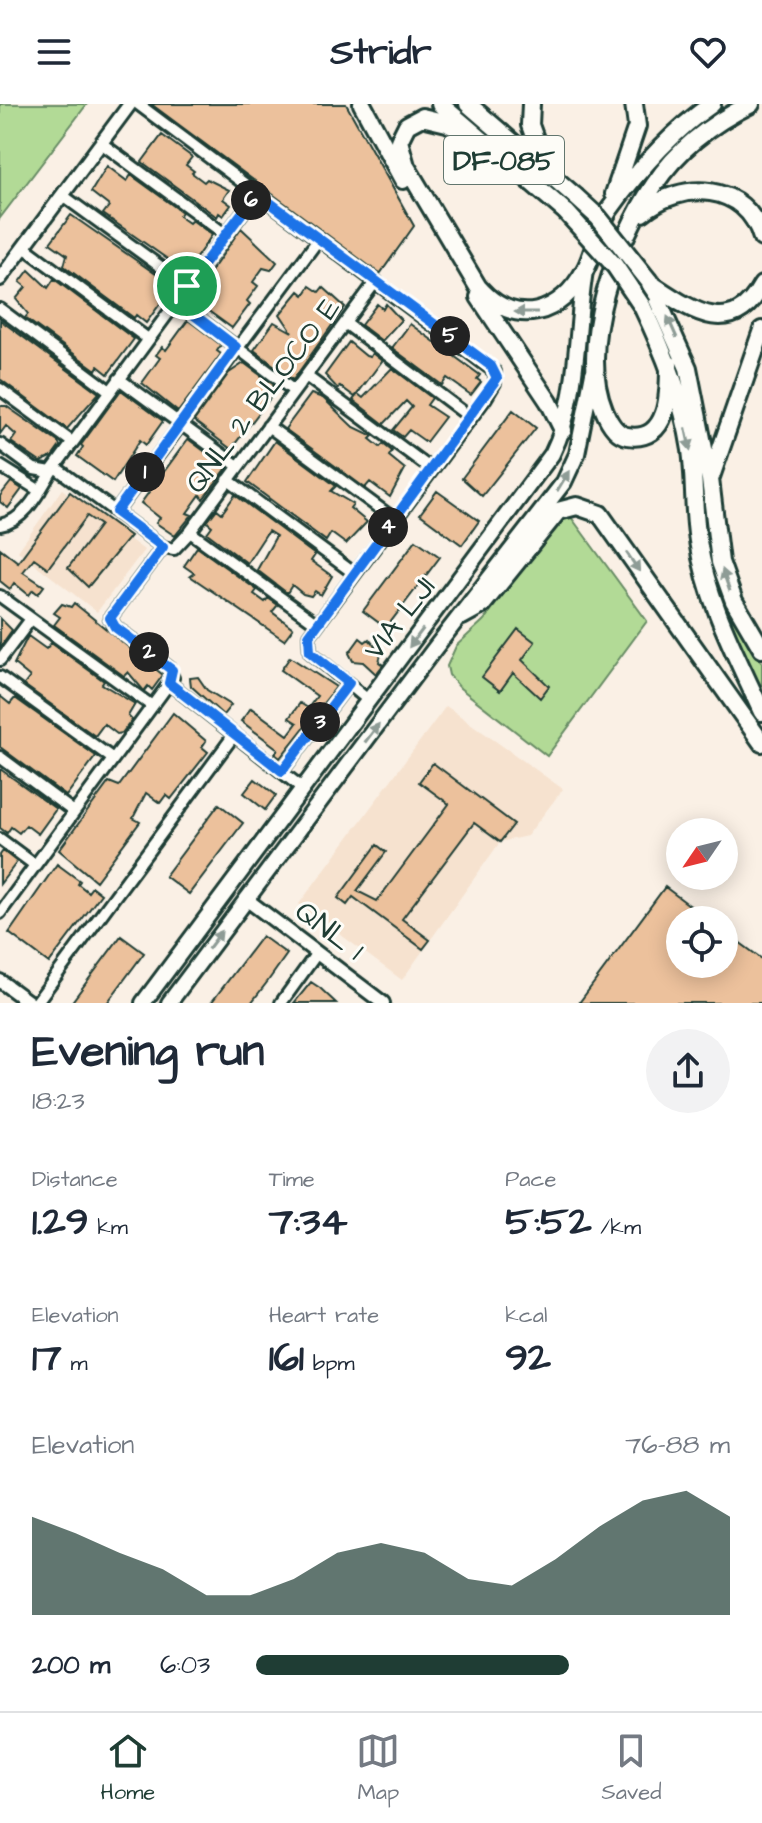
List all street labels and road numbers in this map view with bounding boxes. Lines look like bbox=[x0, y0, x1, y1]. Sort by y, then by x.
road number: DF-085 bbox=[444, 136, 564, 184]
street label: QNL 2 BLOCO E bbox=[175, 289, 351, 502]
street label: VIA LJ1 bbox=[354, 568, 446, 669]
street label: QNL 1 bbox=[286, 891, 373, 971]

